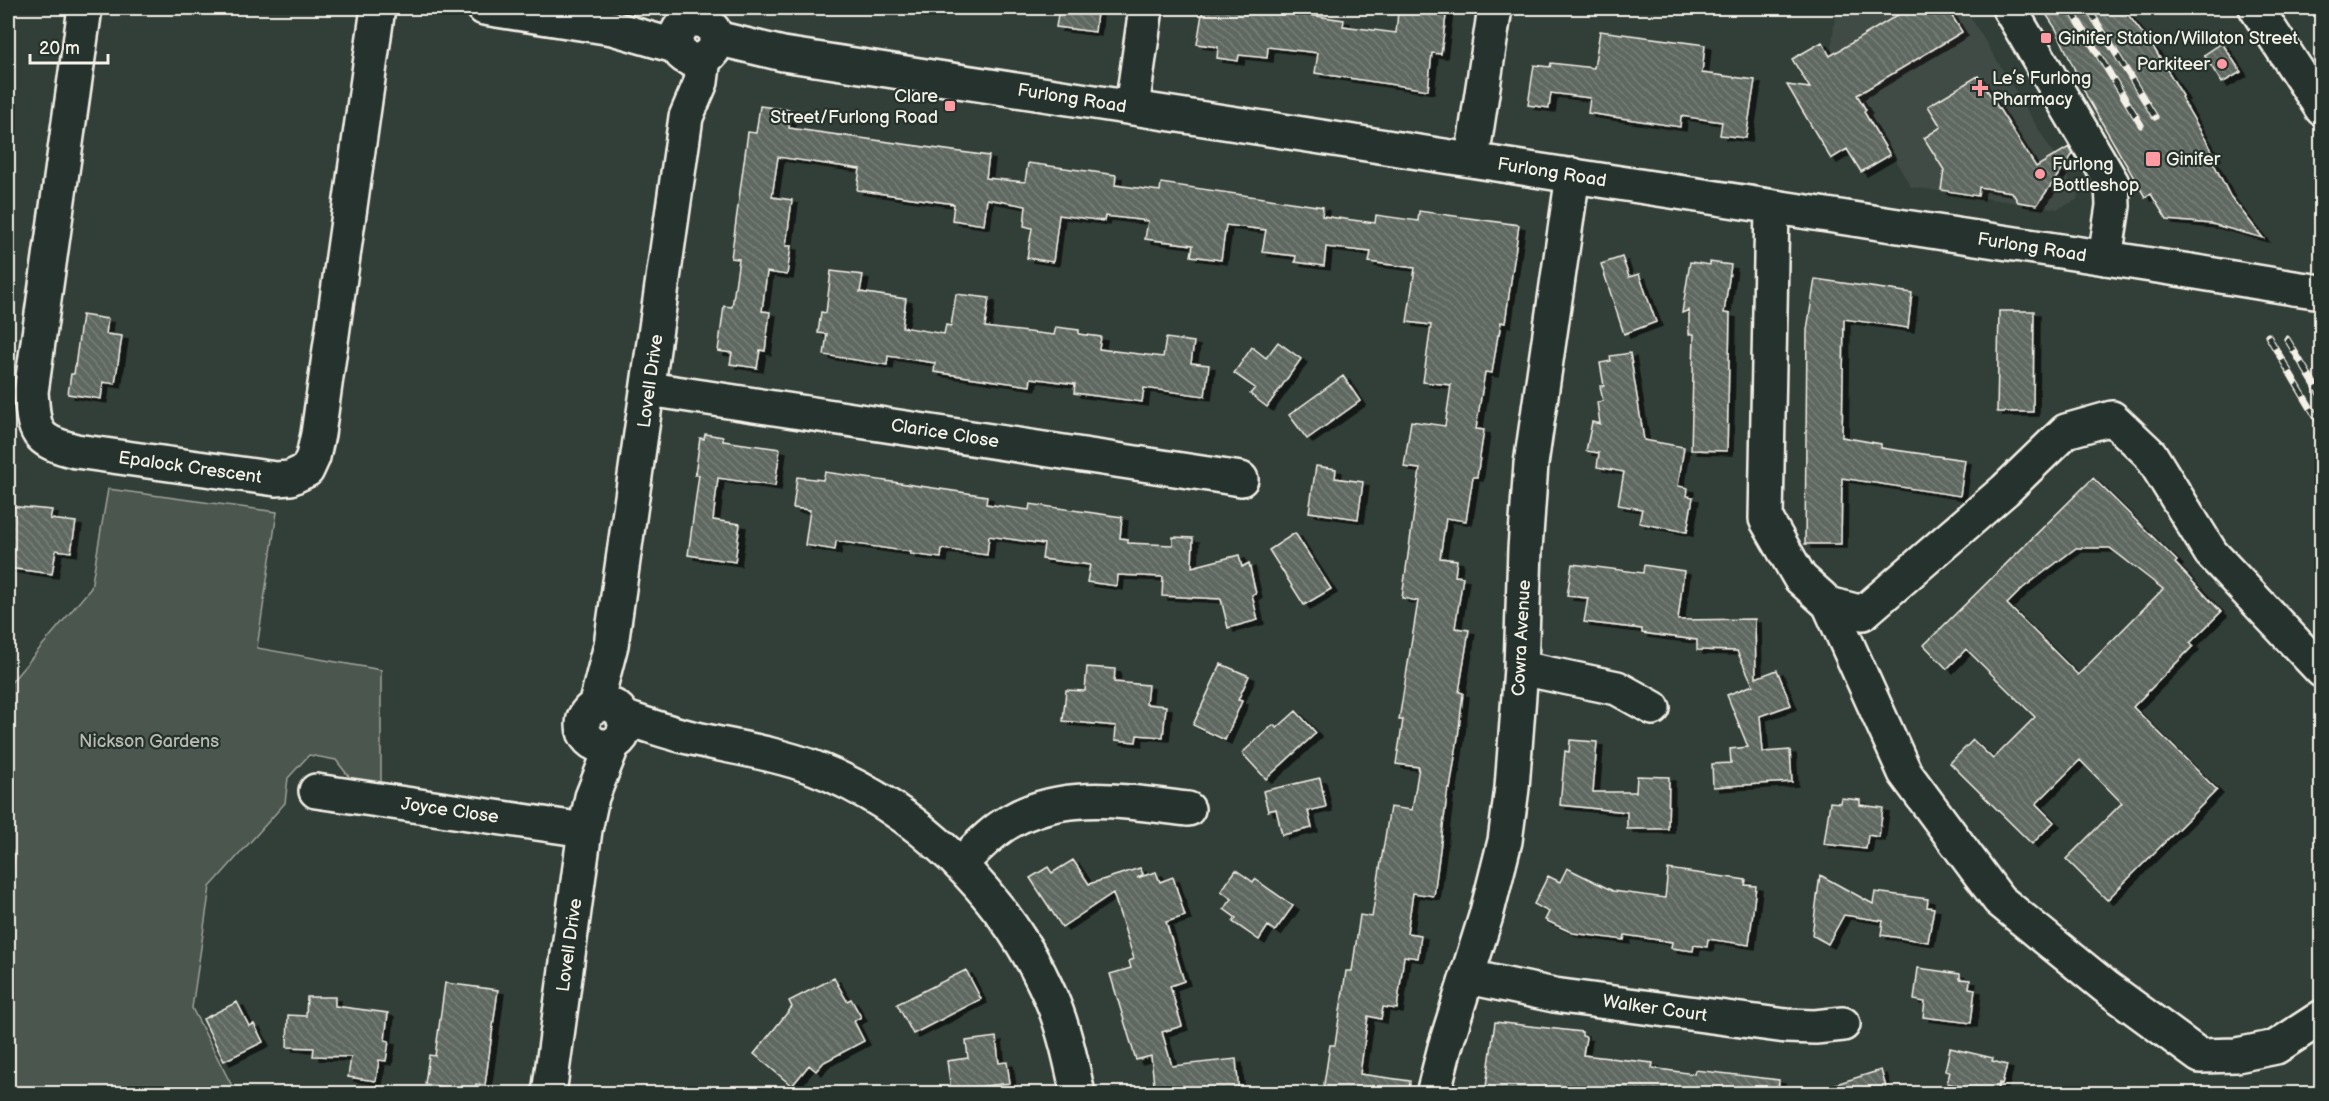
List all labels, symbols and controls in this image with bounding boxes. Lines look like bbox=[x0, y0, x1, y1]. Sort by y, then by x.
scale bar bbox=[30, 27, 108, 65]
place label: Ginifer Station/Willaton Street bbox=[2058, 28, 2299, 49]
marker: Ginifer Station/Willaton Street bbox=[2039, 31, 2053, 45]
text: 20 m bbox=[39, 38, 80, 59]
place label: Parkiteer bbox=[2137, 54, 2210, 75]
marker: Parkiteer bbox=[2215, 57, 2229, 71]
place label: Le’s Furlong Pharmacy bbox=[1992, 68, 2091, 110]
street label: Furlong Road bbox=[1016, 80, 1128, 117]
marker: Le’s Furlong Pharmacy bbox=[1973, 81, 1987, 95]
place label: Clare Street/Furlong Road bbox=[770, 86, 938, 128]
marker: Clare Street/Furlong Road bbox=[943, 99, 957, 113]
place label: Ginifer bbox=[2166, 149, 2221, 170]
marker: Ginifer bbox=[2144, 150, 2162, 168]
street label: Furlong Road bbox=[1496, 154, 1608, 191]
place label: Furlong Bottleshop bbox=[2052, 154, 2139, 196]
marker: Furlong Bottleshop bbox=[2033, 167, 2047, 181]
street label: Furlong Road bbox=[1976, 229, 2088, 266]
street label: Lovell Drive bbox=[634, 333, 667, 429]
street label: Clarice Close bbox=[889, 415, 1001, 452]
street label: Epalock Crescent bbox=[117, 447, 263, 488]
street label: Cowra Avenue bbox=[1508, 579, 1535, 697]
park label: Nickson Gardens bbox=[79, 731, 219, 752]
street label: Joyce Close bbox=[400, 793, 500, 828]
street label: Lovell Drive bbox=[553, 897, 586, 993]
street label: Walker Court bbox=[1601, 991, 1709, 1026]

